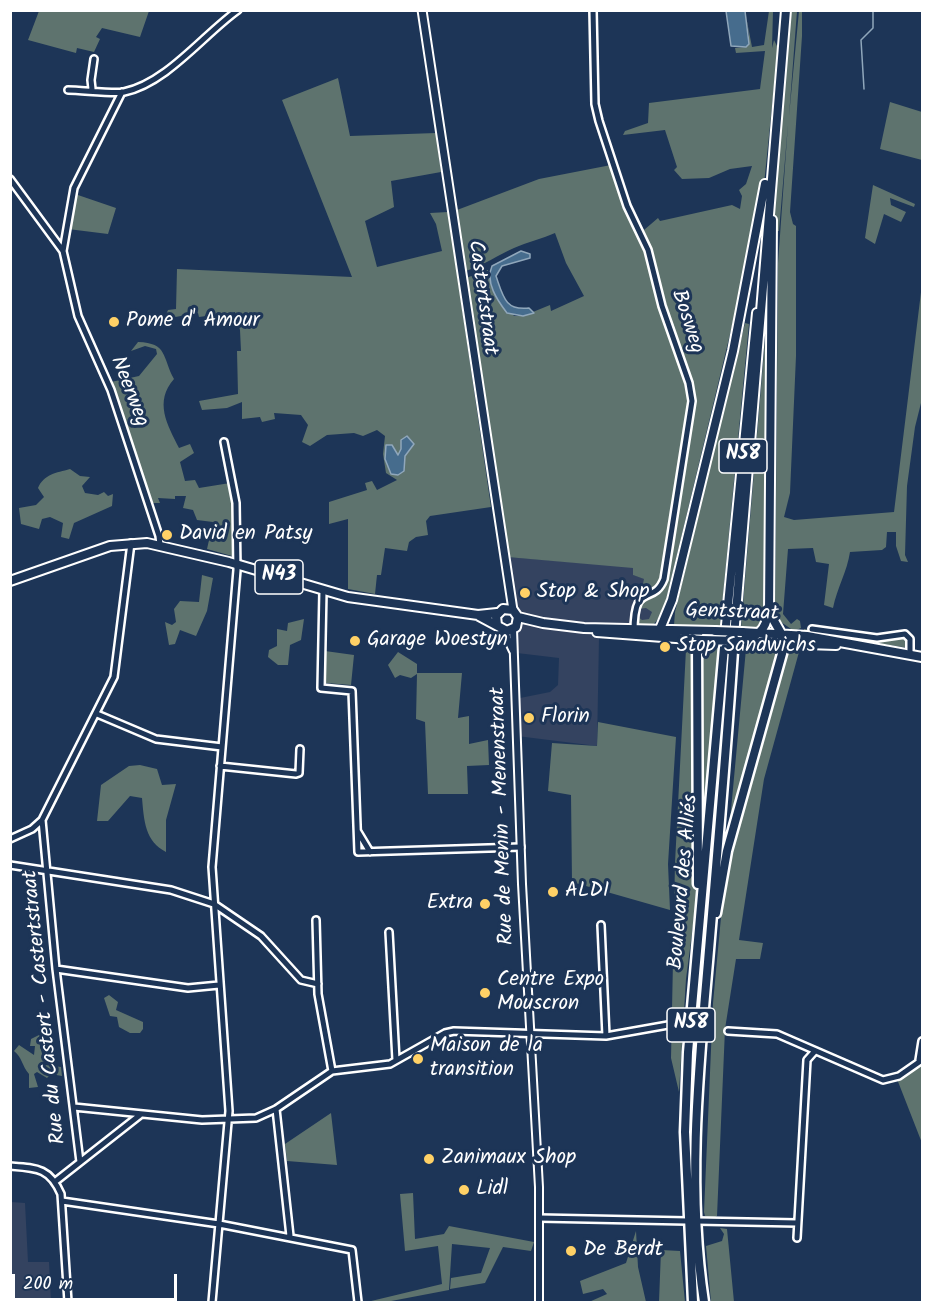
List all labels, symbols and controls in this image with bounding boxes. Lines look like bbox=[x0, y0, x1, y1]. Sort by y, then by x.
street label: Castertstraat bbox=[460, 239, 502, 357]
street label: Bosweg bbox=[664, 287, 708, 357]
place label: Pome d' Amour bbox=[126, 309, 259, 335]
marker: Pome d' Amour bbox=[107, 315, 121, 329]
street label: Neerweg bbox=[103, 353, 153, 431]
road number: N58 bbox=[719, 439, 767, 473]
place label: David en Patsy bbox=[179, 522, 312, 548]
marker: David en Patsy bbox=[160, 528, 174, 542]
road number: N43 bbox=[255, 560, 303, 594]
place label: Stop & Shop bbox=[537, 580, 649, 606]
marker: Stop & Shop bbox=[518, 586, 532, 600]
street label: Gentstraat bbox=[685, 600, 779, 628]
place label: Garage Woestyn bbox=[367, 628, 508, 654]
marker: Garage Woestyn bbox=[348, 634, 362, 648]
place label: Stop Sandwichs bbox=[677, 634, 816, 660]
marker: Stop Sandwichs bbox=[658, 640, 672, 654]
street label: Rue de Menin - Menenstraat bbox=[487, 687, 521, 945]
place label: Florin bbox=[541, 705, 590, 731]
marker: Florin bbox=[522, 711, 536, 725]
street label: Boulevard des Alliés bbox=[665, 793, 705, 971]
street label: Rue du Castert - Castertstraat bbox=[19, 869, 73, 1145]
place label: ALDI bbox=[565, 879, 609, 905]
marker: ALDI bbox=[546, 885, 560, 899]
place label: Extra bbox=[427, 891, 473, 917]
marker: Extra bbox=[478, 897, 492, 911]
place label: Centre Expo Mouscron bbox=[497, 968, 604, 1018]
marker: Centre Expo Mouscron bbox=[478, 986, 492, 1000]
road number: N58 bbox=[667, 1008, 715, 1042]
place label: Maison de la transition bbox=[430, 1034, 543, 1084]
marker: Maison de la transition bbox=[411, 1052, 425, 1066]
place label: Zanimaux Shop bbox=[441, 1146, 576, 1172]
marker: Zanimaux Shop bbox=[422, 1152, 436, 1166]
place label: Lidl bbox=[476, 1177, 508, 1203]
marker: Lidl bbox=[457, 1183, 471, 1197]
place label: De Berdt bbox=[583, 1238, 663, 1264]
marker: De Berdt bbox=[564, 1244, 578, 1258]
scale bar bbox=[15, 1262, 180, 1300]
text: 200 m bbox=[23, 1270, 73, 1299]

